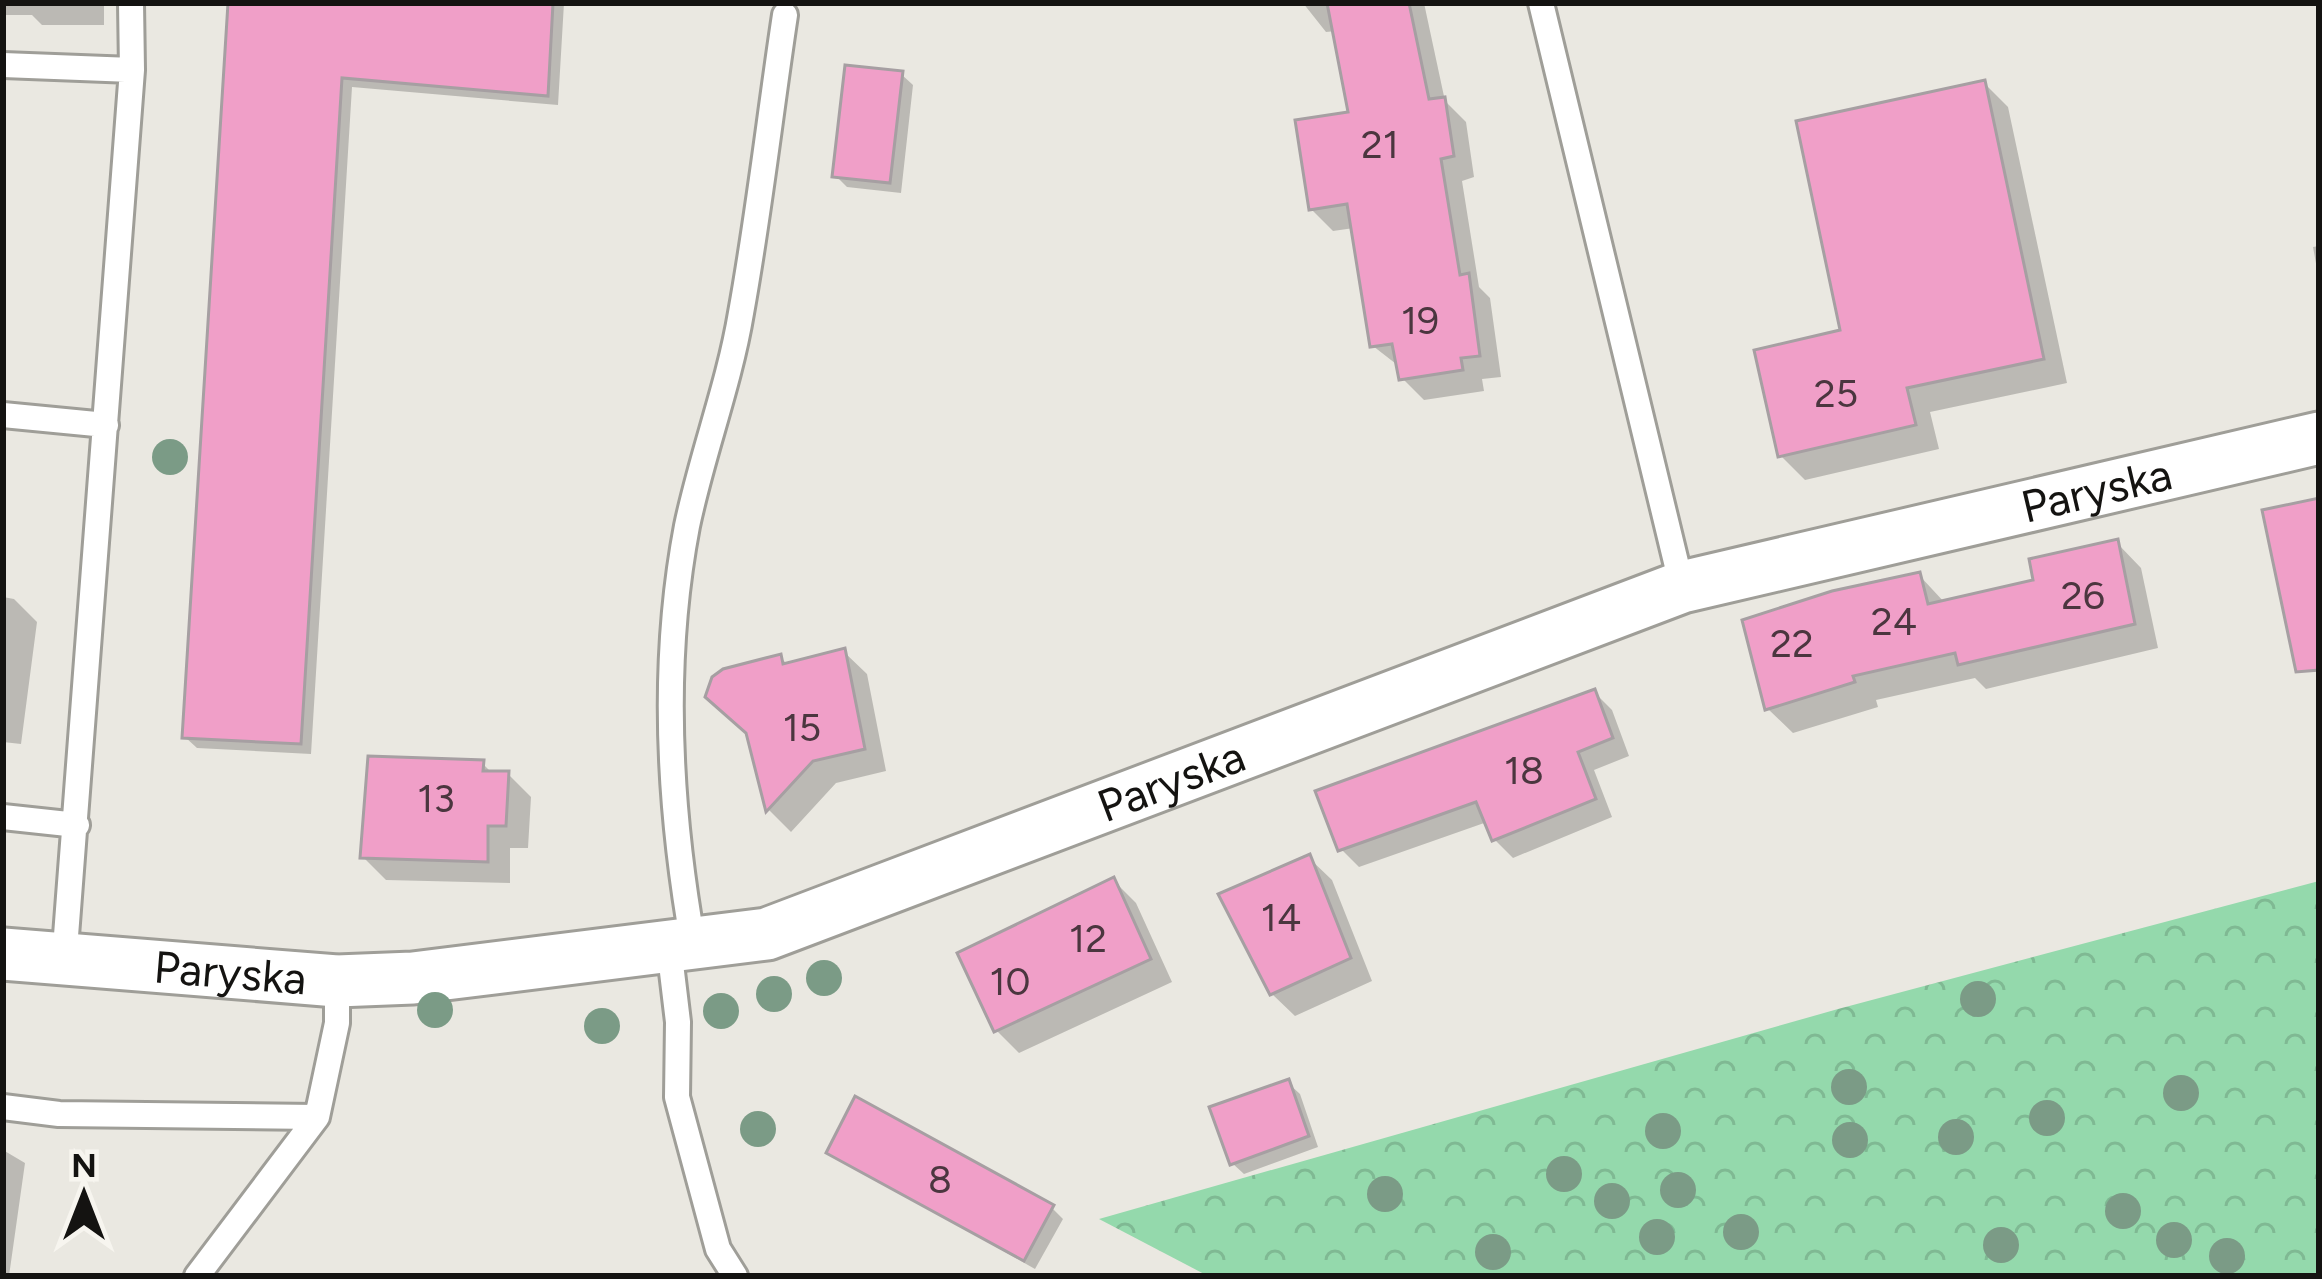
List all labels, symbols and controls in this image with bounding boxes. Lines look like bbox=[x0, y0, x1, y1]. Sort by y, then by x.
house number: 21 bbox=[1361, 121, 1399, 168]
house number: 19 bbox=[1401, 297, 1439, 344]
house number: 25 bbox=[1814, 370, 1858, 417]
street label: Paryska bbox=[2016, 446, 2177, 534]
house number: 26 bbox=[2061, 572, 2105, 619]
house number: 24 bbox=[1871, 598, 1917, 645]
house number: 22 bbox=[1770, 620, 1814, 667]
house number: 15 bbox=[783, 704, 821, 751]
street label: Paryska bbox=[1090, 728, 1252, 833]
house number: 18 bbox=[1504, 747, 1544, 794]
house number: 13 bbox=[417, 775, 455, 822]
house number: 14 bbox=[1261, 894, 1301, 941]
house number: 12 bbox=[1069, 915, 1107, 962]
street label: Paryska bbox=[152, 939, 309, 1005]
house number: 10 bbox=[989, 958, 1031, 1005]
north arrow bbox=[24, 1135, 144, 1255]
text: N bbox=[71, 1146, 97, 1185]
house number: 8 bbox=[928, 1156, 952, 1203]

